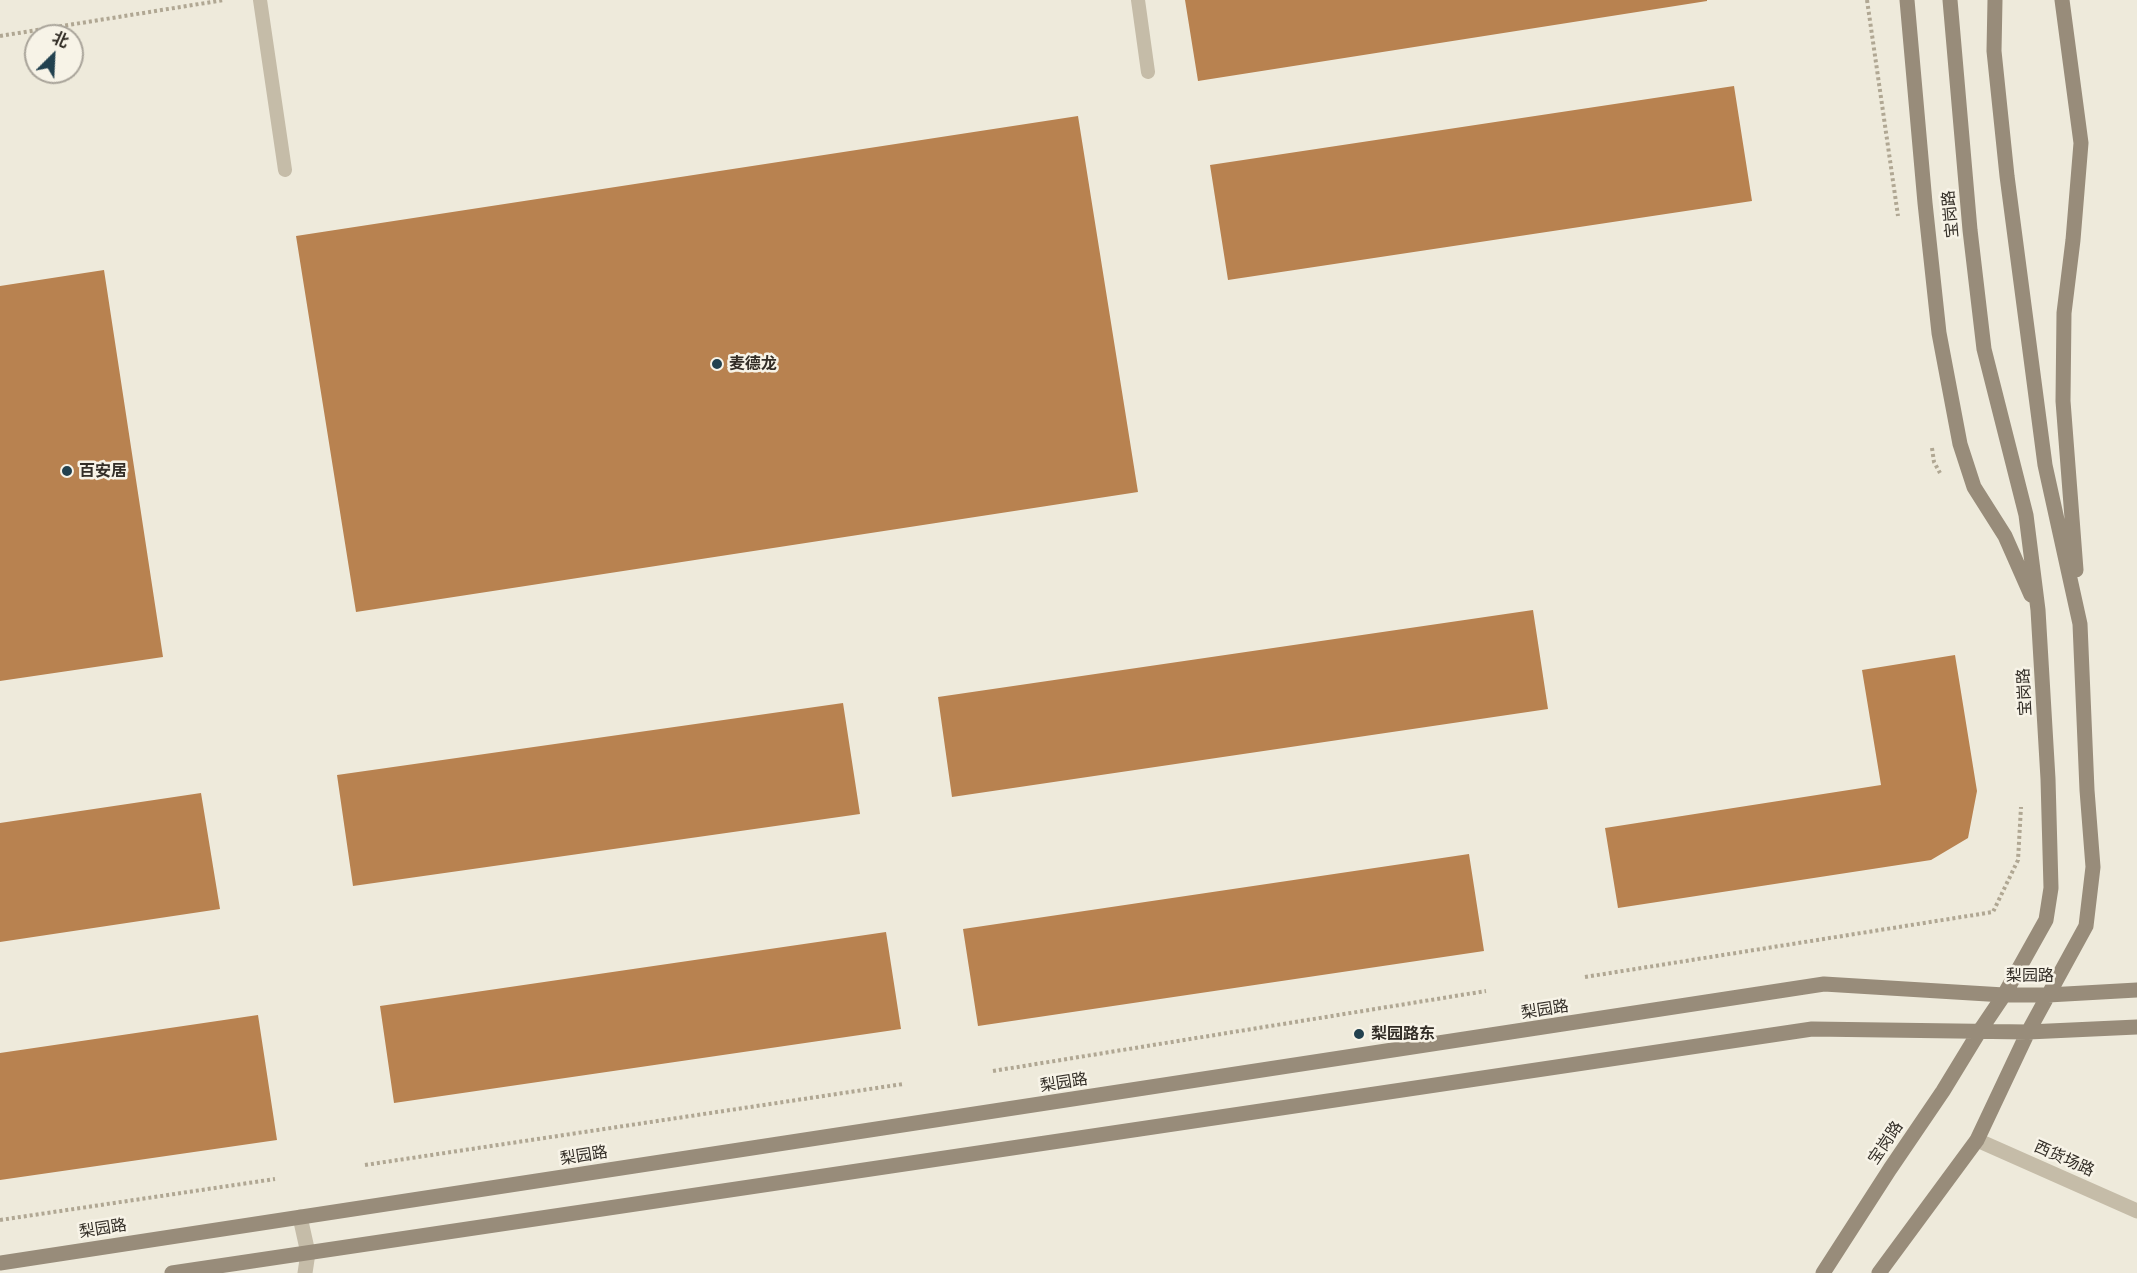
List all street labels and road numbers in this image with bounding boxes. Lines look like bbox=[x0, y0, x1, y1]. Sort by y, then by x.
street label: 宝岗路 bbox=[1939, 189, 1963, 239]
street label: 宝岗路 bbox=[2014, 668, 2036, 716]
street label: 梨园路 bbox=[2006, 966, 2054, 986]
street label: 梨园路 bbox=[1520, 997, 1570, 1023]
street label: 梨园路 bbox=[1039, 1070, 1089, 1096]
street label: 宝岗路 bbox=[1865, 1118, 1907, 1168]
street label: 西货场路 bbox=[2031, 1137, 2097, 1181]
street label: 梨园路 bbox=[559, 1143, 609, 1169]
street label: 梨园路 bbox=[78, 1216, 128, 1242]

